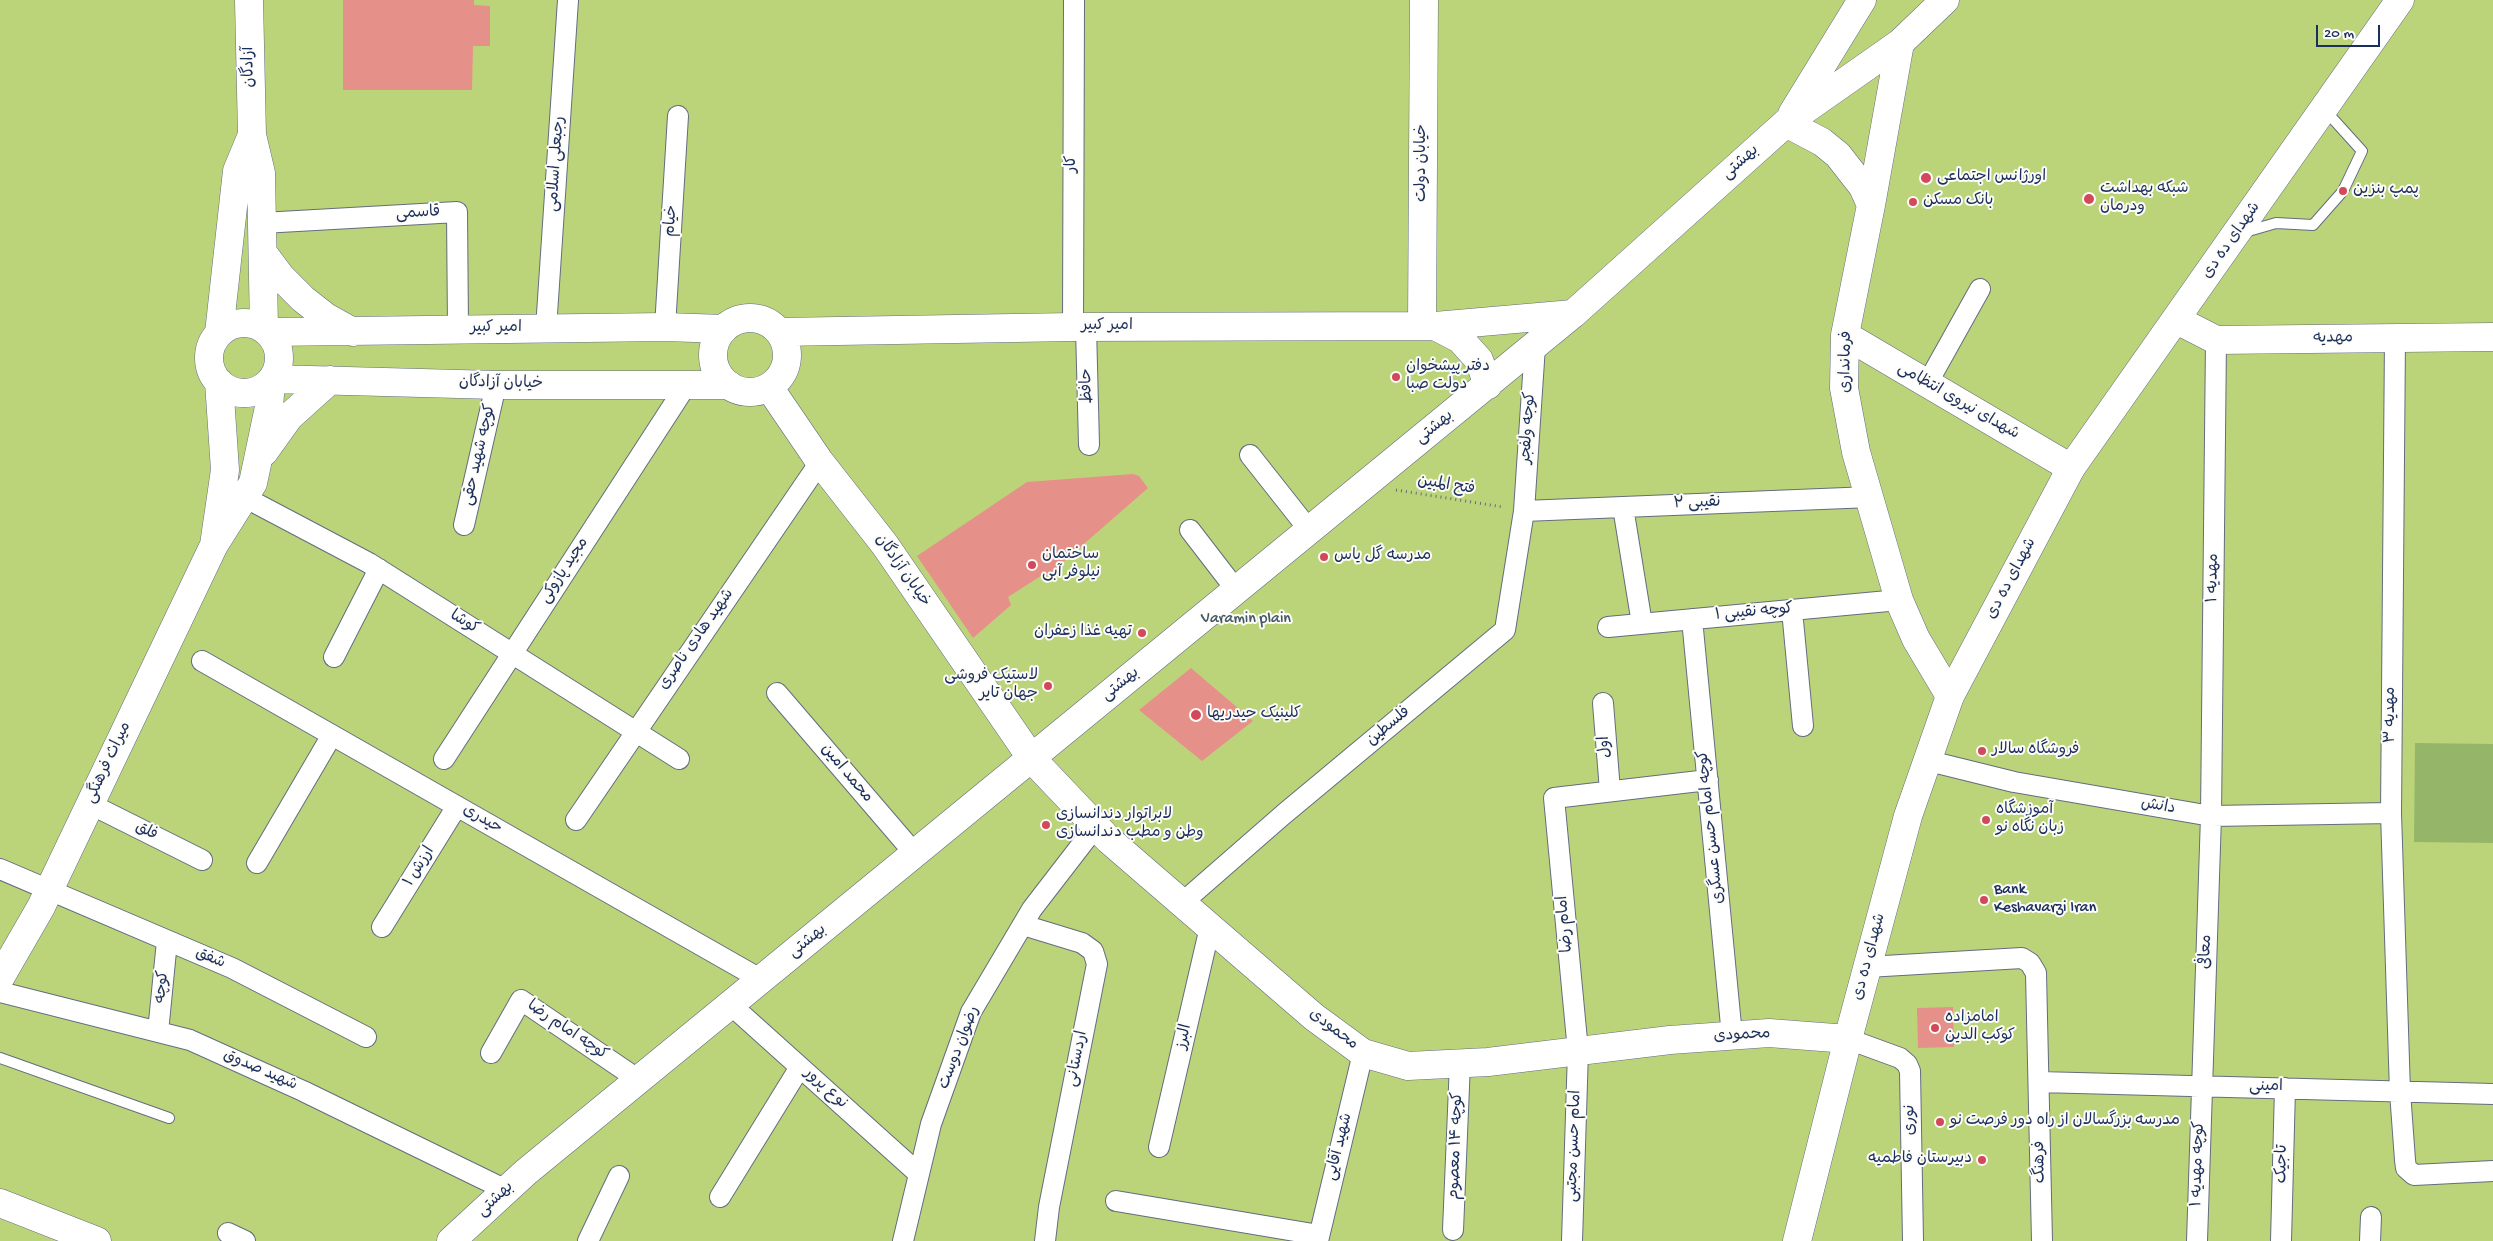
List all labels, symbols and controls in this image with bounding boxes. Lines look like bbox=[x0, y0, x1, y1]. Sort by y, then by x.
scale bar bbox=[2318, 15, 2382, 47]
text: 20 m bbox=[2324, 25, 2354, 43]
street label: آزادگان bbox=[240, 46, 260, 88]
street label: رجبعلی اسلامی bbox=[544, 115, 570, 213]
street label: خیابان دولت bbox=[1413, 124, 1433, 202]
street label: بهشتی bbox=[1719, 141, 1763, 185]
street label: کار bbox=[1063, 155, 1083, 173]
place label: اورژانس اجتماعی bbox=[1937, 168, 2046, 188]
marker: اورژانس اجتماعی bbox=[1919, 171, 1933, 185]
place label: شبکه بهداشت ودرمان bbox=[2100, 180, 2189, 218]
place label: پمپ بنزین bbox=[2353, 181, 2419, 201]
marker: پمپ بنزین bbox=[2337, 185, 2349, 197]
place label: بانک مسکن bbox=[1923, 192, 1994, 212]
marker: شبکه بهداشت ودرمان bbox=[2082, 192, 2096, 206]
marker: بانک مسکن bbox=[1907, 196, 1919, 208]
street label: شهدای ده دی bbox=[2199, 199, 2265, 283]
street label: قاسمی bbox=[395, 203, 441, 225]
street label: خیام bbox=[661, 205, 683, 237]
street label: امیر کبیر bbox=[1081, 317, 1133, 337]
street label: امیر کبیر bbox=[470, 319, 522, 339]
street label: مهدیه bbox=[2313, 329, 2353, 349]
street label: فرمانداری bbox=[1837, 331, 1857, 393]
place label: دفتر پیشخوان دولت صبا bbox=[1406, 358, 1490, 396]
street label: شهدای نیروی انتظامی bbox=[1894, 359, 2022, 445]
street label: حافظ bbox=[1078, 368, 1098, 404]
marker: دفتر پیشخوان دولت صبا bbox=[1390, 371, 1402, 383]
street label: خیابان آزادگان bbox=[459, 374, 543, 394]
street label: کوجه ولفجر bbox=[1517, 391, 1541, 465]
street label: کوچه شهید حقی bbox=[459, 402, 501, 508]
street label: بهشتی bbox=[1412, 407, 1458, 449]
street label: فتح المبین bbox=[1416, 472, 1476, 500]
street label: نقیبی ۲ bbox=[1673, 494, 1721, 514]
street label: خیابان آزادگان bbox=[870, 531, 934, 611]
street label: مجید پازوکی bbox=[537, 534, 593, 608]
street label: شهدای ده دی bbox=[1983, 535, 2041, 623]
place label: ساختمان نیلوفر آبی bbox=[1042, 546, 1100, 584]
place label: مدرسه گل یاس bbox=[1334, 547, 1431, 567]
marker: مدرسه گل یاس bbox=[1318, 551, 1330, 563]
street label: مهدیه ۱ bbox=[2204, 553, 2224, 603]
marker: ساختمان نیلوفر آبی bbox=[1026, 559, 1038, 571]
street label: شهید هادی ناصری bbox=[655, 586, 739, 694]
street label: کوچه نقیبی ۱ bbox=[1714, 600, 1794, 626]
street label: کوشا bbox=[446, 607, 482, 639]
park label: Varamin plain bbox=[1201, 610, 1291, 630]
place label: تهیه غذا زعفران bbox=[1034, 623, 1132, 643]
marker: تهیه غذا زعفران bbox=[1136, 627, 1148, 639]
street label: بهشتی bbox=[1098, 664, 1144, 706]
place label: لاستیک فروشی جهان تایر bbox=[944, 667, 1038, 705]
marker: لاستیک فروشی جهان تایر bbox=[1042, 680, 1054, 692]
street label: مهدیه ۳ bbox=[2382, 687, 2402, 743]
street label: فلسطین bbox=[1363, 703, 1415, 751]
place label: کلینیک حیدریها bbox=[1207, 705, 1301, 725]
marker: کلینیک حیدریها bbox=[1189, 708, 1203, 722]
street label: میراث فرهنگی bbox=[82, 719, 136, 807]
street label: اول bbox=[1596, 735, 1616, 759]
street label: محمد امین bbox=[816, 741, 876, 807]
place label: فروشگاه سالار bbox=[1992, 741, 2080, 761]
marker: فروشگاه سالار bbox=[1976, 745, 1988, 757]
street label: کوچه امام حسن عسگری bbox=[1694, 749, 1730, 905]
street label: دانش bbox=[2139, 795, 2177, 819]
street label: حیدری bbox=[459, 801, 505, 839]
place label: آموزشگاه زبان نگاه نو bbox=[1996, 801, 2064, 839]
place label: لابراتوار دندانسازی وطن و مطب دندانسازی bbox=[1056, 806, 1204, 844]
marker: آموزشگاه زبان نگاه نو bbox=[1980, 814, 1992, 826]
street label: فلق bbox=[131, 818, 161, 846]
marker: لابراتوار دندانسازی وطن و مطب دندانسازی bbox=[1040, 819, 1052, 831]
street label: ارزش ۱ bbox=[400, 843, 440, 891]
place label: Bank Keshavarzi Iran bbox=[1994, 881, 2096, 919]
marker: Bank Keshavarzi Iran bbox=[1978, 894, 1990, 906]
street label: امام رضا bbox=[1554, 895, 1578, 953]
street label: شهدای ده دی bbox=[1849, 911, 1891, 1003]
street label: بهشتی bbox=[785, 921, 831, 963]
street label: معافی bbox=[2197, 934, 2217, 970]
street label: شفق bbox=[192, 944, 228, 974]
street label: کوچه bbox=[152, 970, 174, 1004]
street label: کوچه امام رضا bbox=[523, 997, 611, 1065]
street label: رضوان دوست bbox=[935, 1004, 985, 1092]
street label: محمودی bbox=[1304, 1005, 1362, 1055]
place label: امامزاده کوکب الدین bbox=[1945, 1009, 2015, 1047]
marker: امامزاده کوکب الدین bbox=[1929, 1022, 1941, 1034]
street label: البرز bbox=[1173, 1023, 1197, 1051]
street label: محمودی bbox=[1713, 1025, 1771, 1047]
street label: اردستانی bbox=[1063, 1029, 1093, 1089]
street label: شهید صدوق bbox=[220, 1046, 300, 1096]
street label: نوع پرور bbox=[799, 1064, 851, 1114]
street label: امینی bbox=[2249, 1078, 2283, 1098]
street label: امام حسن مجتبی bbox=[1563, 1090, 1587, 1202]
street label: کوچه ۱۴ معصوم bbox=[1446, 1092, 1468, 1200]
street label: نوری bbox=[1901, 1104, 1921, 1136]
street label: شهید آقایی bbox=[1322, 1111, 1358, 1183]
place label: مدرسه بزرگسالان از راه دور فرصت نو bbox=[1950, 1112, 2180, 1132]
marker: مدرسه بزرگسالان از راه دور فرصت نو bbox=[1934, 1116, 1946, 1128]
street label: کوچه مهدیه ۱ bbox=[2188, 1121, 2210, 1207]
street label: فرهنگ bbox=[2031, 1141, 2051, 1183]
street label: تاجیک bbox=[2273, 1144, 2293, 1184]
place label: دبیرستان فاطمیه bbox=[1868, 1150, 1972, 1170]
marker: دبیرستان فاطمیه bbox=[1976, 1154, 1988, 1166]
street label: بهشتی bbox=[474, 1178, 518, 1222]

